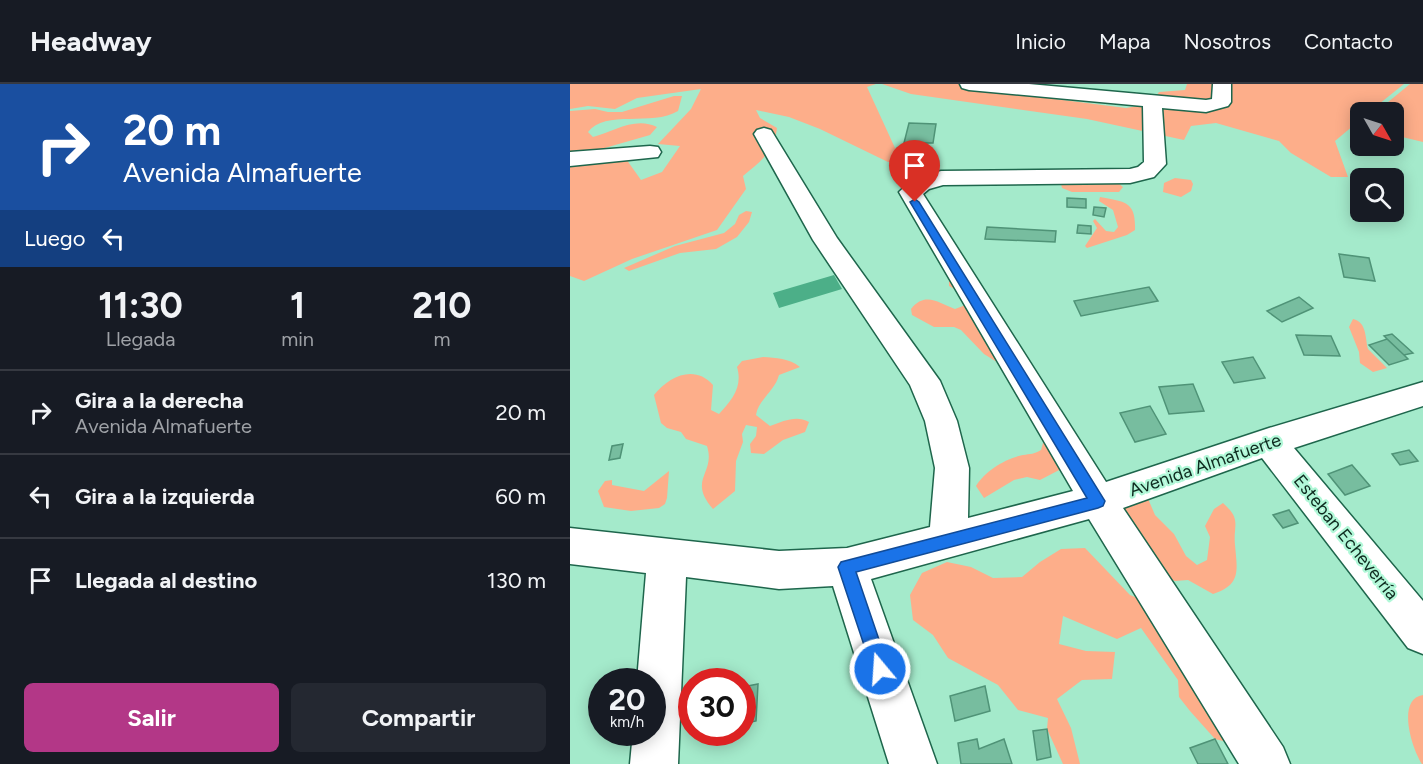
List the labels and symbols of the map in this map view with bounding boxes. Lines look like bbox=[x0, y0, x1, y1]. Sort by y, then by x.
north arrow bbox=[1350, 102, 1404, 156]
pin bbox=[889, 140, 940, 202]
street label: Avenida Almafuerte bbox=[1126, 429, 1284, 501]
street label: Esteban Echeverría bbox=[1289, 470, 1403, 604]
position arrow bbox=[848, 637, 912, 701]
speed limit sign: 30 bbox=[678, 668, 756, 746]

